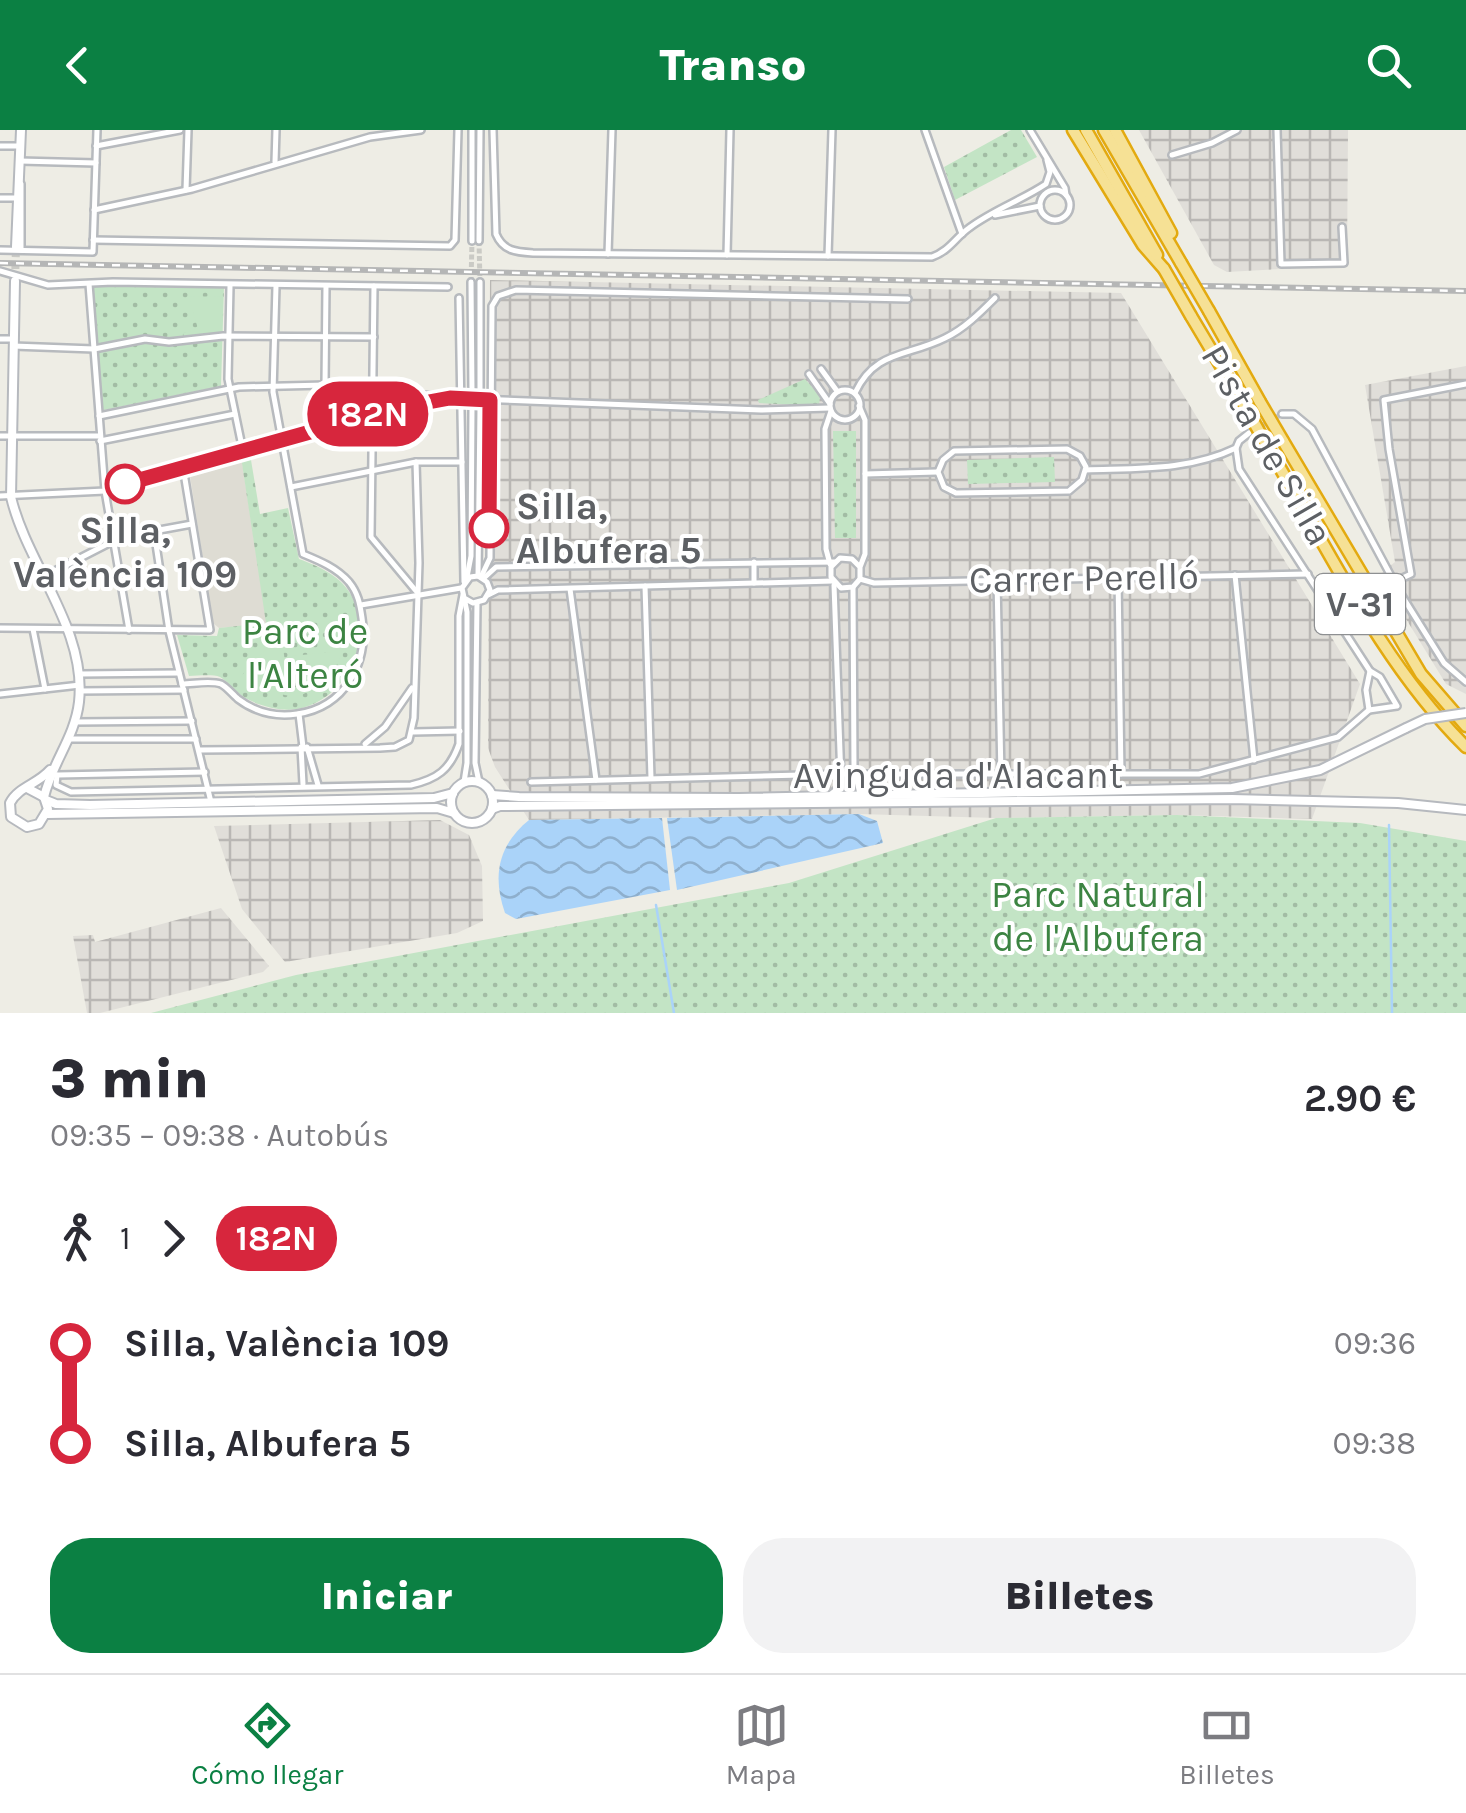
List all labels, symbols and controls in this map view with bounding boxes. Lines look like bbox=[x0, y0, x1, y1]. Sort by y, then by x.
icon: back bbox=[50, 38, 105, 93]
icon: search bbox=[1361, 38, 1416, 93]
text: Transo bbox=[659, 39, 807, 91]
street label: Pista de Silla bbox=[1191, 337, 1343, 553]
line badge: 182N bbox=[298, 382, 438, 446]
text: 182N bbox=[327, 394, 409, 435]
marker: Silla, València 109 bbox=[106, 465, 144, 503]
place label: Silla, Albufera 5 bbox=[516, 484, 701, 573]
place label: Silla, València 109 bbox=[13, 508, 237, 597]
marker: Silla, Albufera 5 bbox=[470, 509, 508, 547]
street label: Carrer Perelló bbox=[969, 553, 1199, 603]
road number: V-31 bbox=[1315, 574, 1405, 634]
park label: Parc de l'Alteró bbox=[242, 609, 368, 698]
street label: Avinguda d'Alacant bbox=[793, 753, 1123, 798]
park label: Parc Natural de l'Albufera bbox=[991, 872, 1205, 961]
text: 3 min bbox=[50, 1047, 209, 1111]
text: 2.90 € bbox=[1304, 1076, 1416, 1121]
text: 09:35 – 09:38 · Autobús bbox=[50, 1117, 389, 1154]
icon: walk bbox=[50, 1211, 105, 1266]
icon: forward bbox=[146, 1211, 201, 1266]
text: 182N bbox=[236, 1218, 317, 1259]
text: 1 bbox=[120, 1220, 131, 1257]
text: Silla, València 109 bbox=[124, 1321, 449, 1366]
text: 09:36 bbox=[1334, 1325, 1416, 1362]
text: Silla, Albufera 5 bbox=[124, 1421, 411, 1466]
text: 09:38 bbox=[1333, 1425, 1416, 1462]
button: Iniciar bbox=[50, 1538, 723, 1653]
button: Billetes bbox=[743, 1538, 1416, 1653]
tab: Cómo llegar bbox=[191, 1698, 343, 1791]
tab: Mapa bbox=[726, 1698, 797, 1791]
tab: Billetes bbox=[1179, 1698, 1275, 1791]

